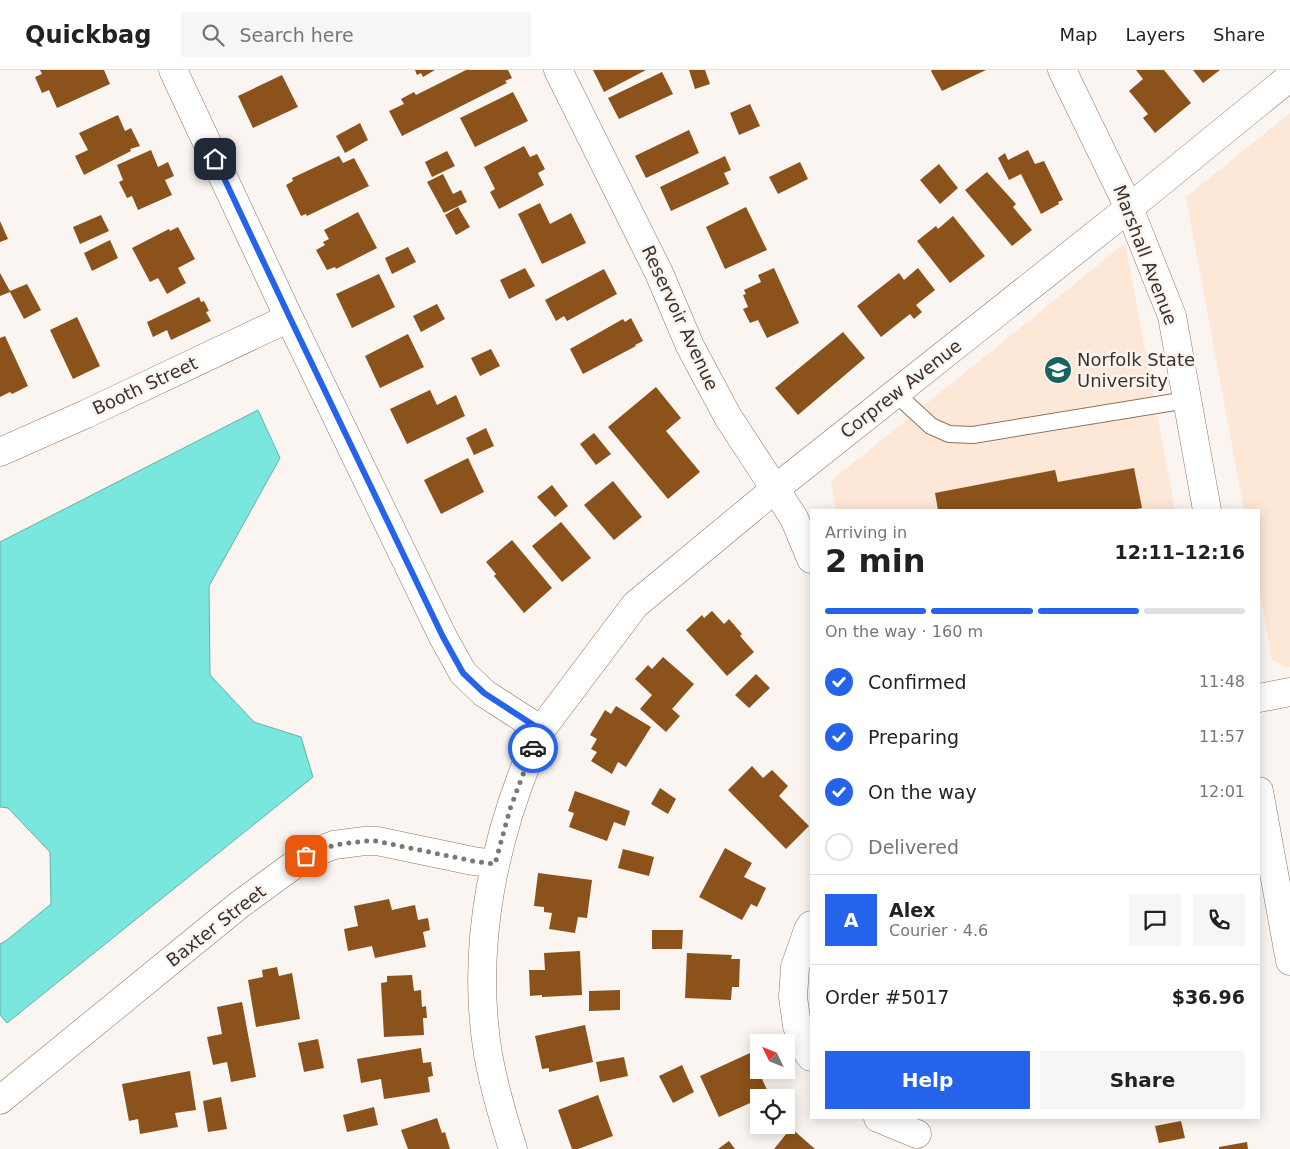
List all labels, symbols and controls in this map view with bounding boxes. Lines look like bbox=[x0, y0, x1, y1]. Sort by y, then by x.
search box bbox=[181, 12, 531, 57]
text: Quickbag bbox=[25, 21, 151, 49]
icon: search bbox=[199, 21, 227, 49]
text: Search here bbox=[239, 24, 354, 46]
text: Map bbox=[1059, 24, 1097, 45]
text: Layers bbox=[1125, 24, 1185, 45]
text: Share bbox=[1213, 24, 1265, 45]
pin bbox=[194, 138, 236, 180]
icon: home bbox=[201, 145, 229, 173]
street label: Marshall Avenue bbox=[1109, 182, 1182, 328]
street label: Reservoir Avenue bbox=[638, 242, 723, 394]
street label: Corprew Avenue bbox=[836, 335, 965, 442]
place label: Norfolk State University bbox=[1077, 349, 1195, 391]
street label: Booth Street bbox=[89, 352, 201, 419]
school or university icon: Norfolk State University bbox=[1043, 355, 1073, 385]
text: Arriving in bbox=[825, 523, 907, 542]
text: 12:11–12:16 bbox=[1115, 541, 1245, 563]
text: 2 min bbox=[825, 542, 926, 580]
text: On the way · 160 m bbox=[825, 622, 983, 641]
icon: check bbox=[825, 668, 853, 696]
text: Confirmed bbox=[868, 671, 967, 693]
text: 11:48 bbox=[1199, 672, 1245, 691]
courier bbox=[508, 723, 558, 773]
icon: check bbox=[825, 723, 853, 751]
text: Preparing bbox=[868, 726, 959, 748]
text: 11:57 bbox=[1199, 727, 1245, 746]
icon: car bbox=[519, 734, 547, 762]
icon: check bbox=[825, 778, 853, 806]
text: On the way bbox=[868, 781, 977, 803]
text: 12:01 bbox=[1199, 782, 1245, 801]
pin bbox=[285, 835, 327, 877]
text: Delivered bbox=[868, 836, 959, 858]
icon: bag bbox=[292, 842, 320, 870]
street label: Baxter Street bbox=[162, 880, 269, 971]
button: chat bbox=[1129, 894, 1181, 946]
button: phone bbox=[1193, 894, 1245, 946]
text: Alex bbox=[889, 899, 935, 921]
text: A bbox=[844, 909, 858, 931]
text: Courier · 4.6 bbox=[889, 921, 988, 940]
text: Order #5017 bbox=[825, 986, 949, 1008]
text: $36.96 bbox=[1172, 986, 1245, 1008]
north arrow bbox=[750, 1034, 795, 1079]
map controls bbox=[750, 1034, 795, 1134]
button: Help bbox=[825, 1051, 1030, 1109]
button: Share bbox=[1040, 1051, 1245, 1109]
button: locate bbox=[750, 1089, 795, 1134]

